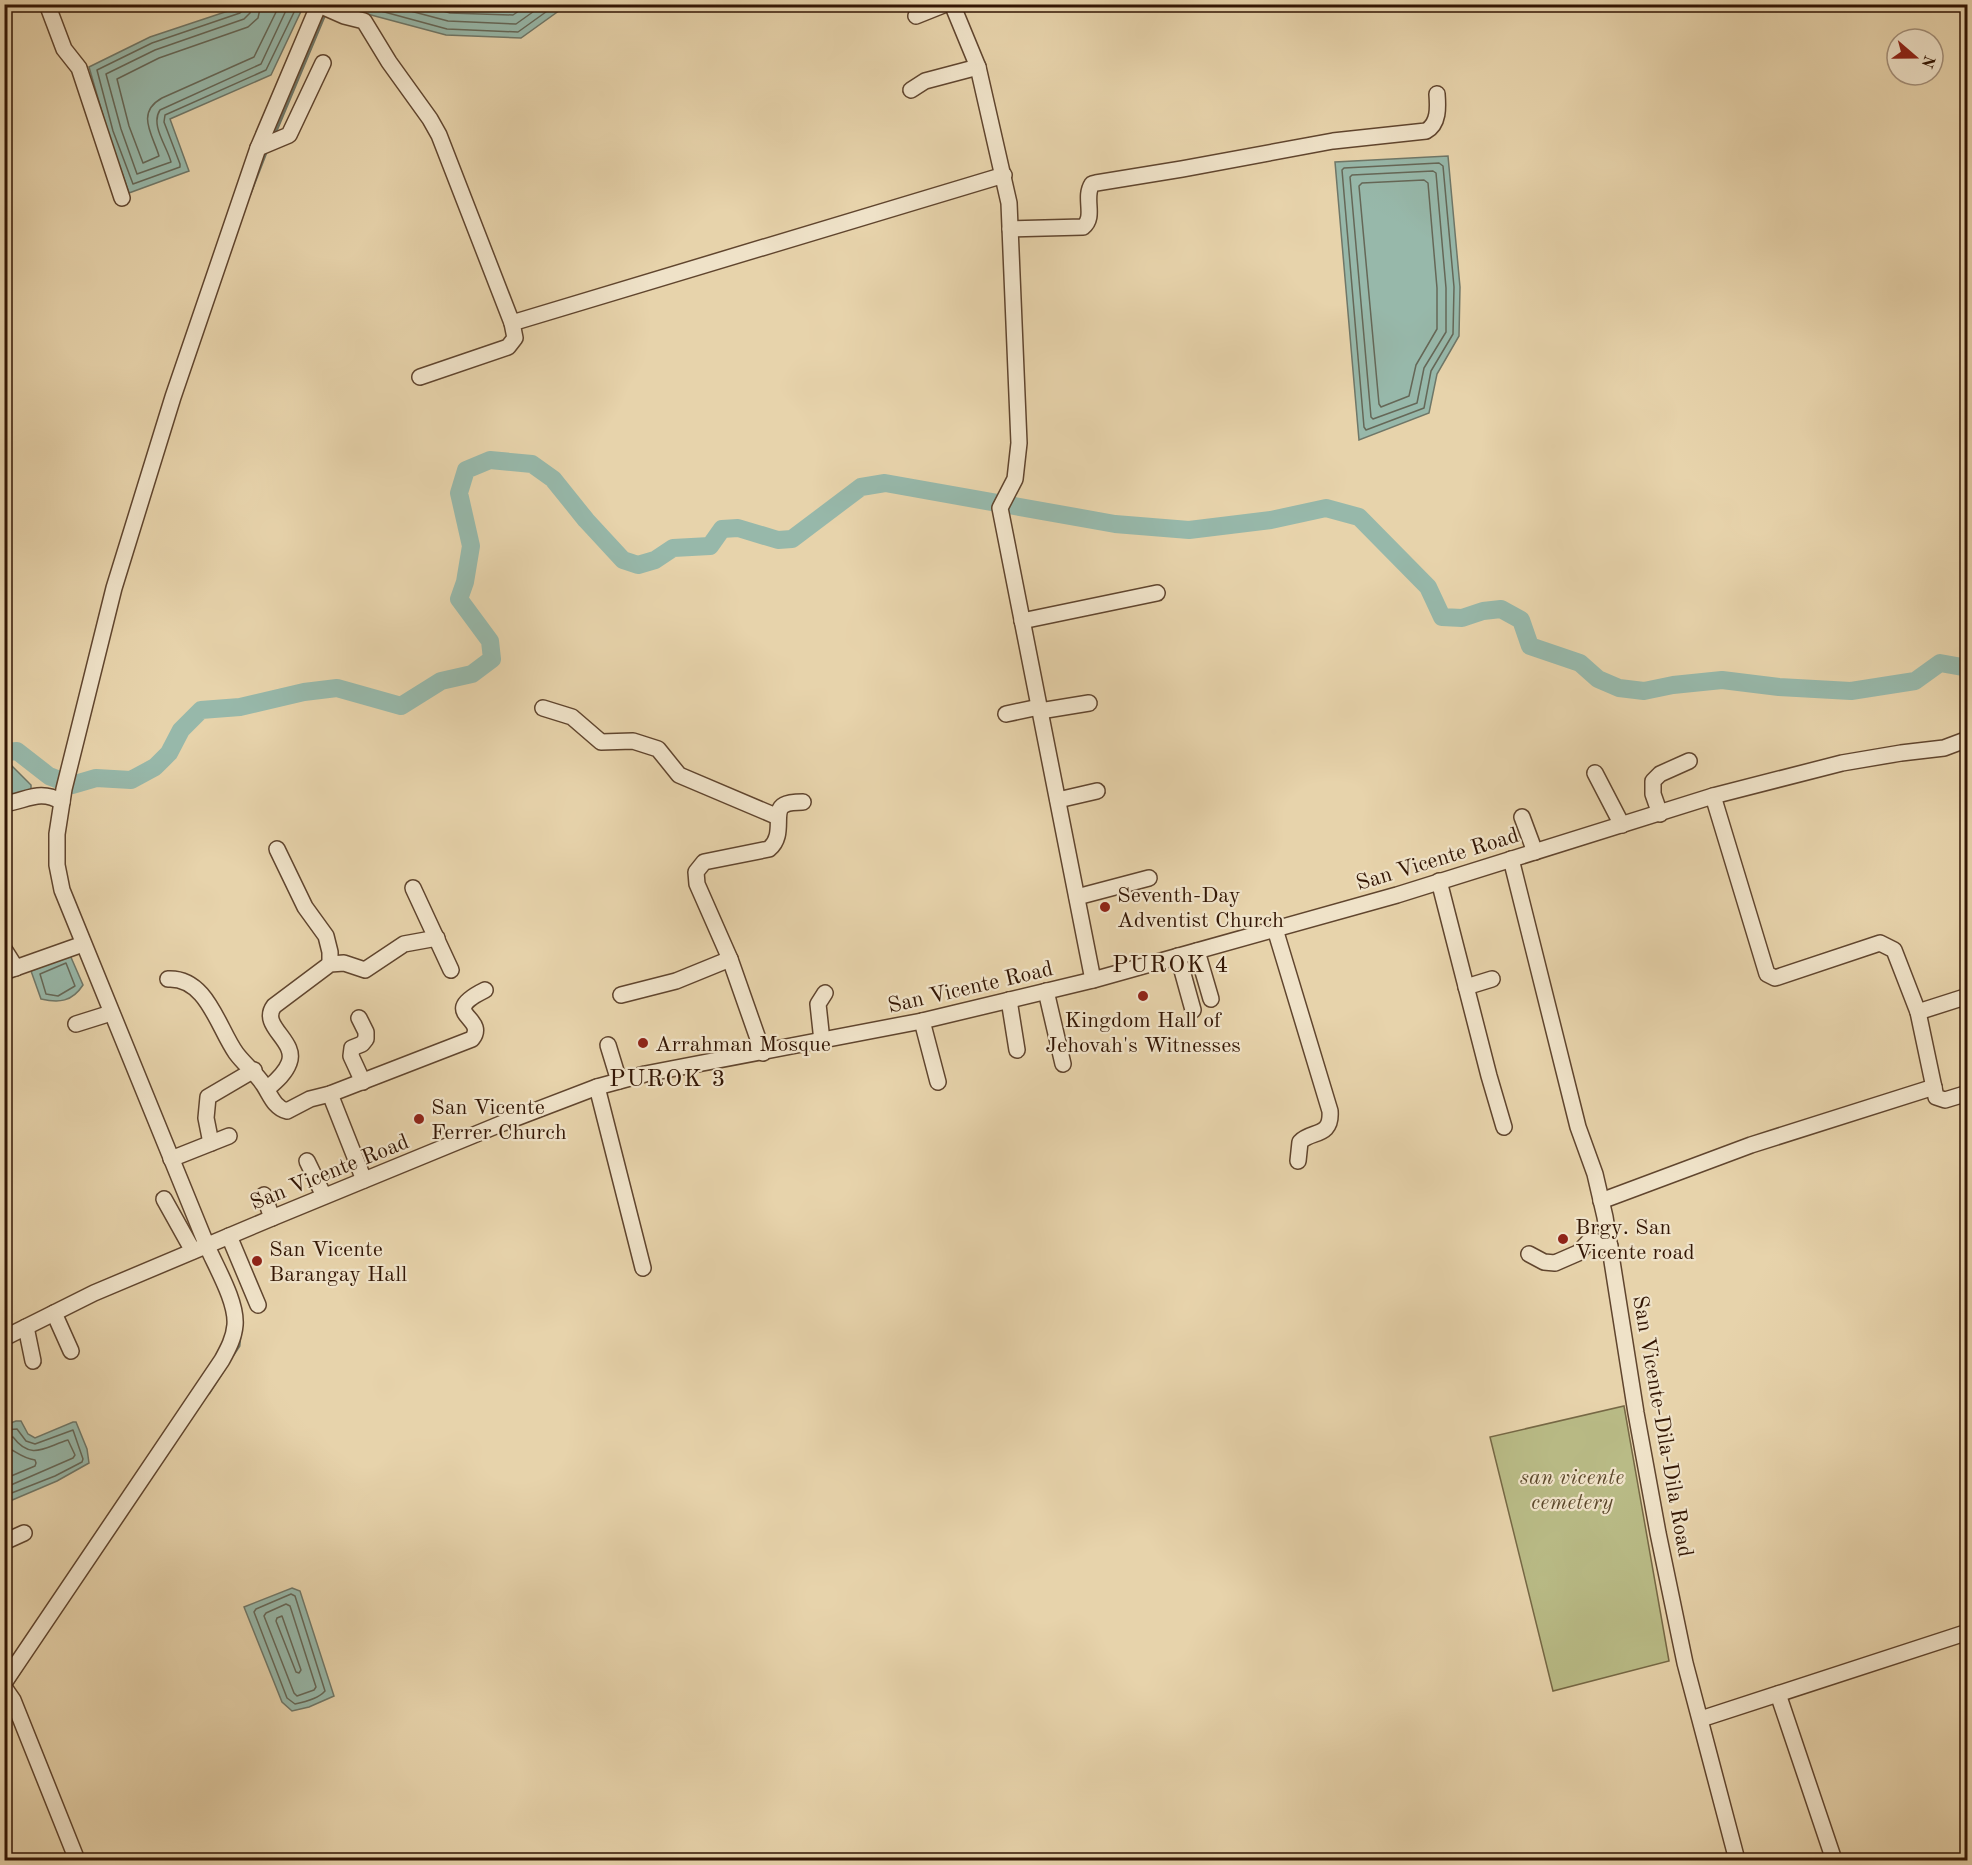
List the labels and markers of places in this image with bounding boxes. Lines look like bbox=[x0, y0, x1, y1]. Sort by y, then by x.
place label: Seventh-Day Adventist Church bbox=[1117, 885, 1284, 932]
marker: Seventh-Day Adventist Church bbox=[1098, 900, 1112, 914]
marker: Kingdom Hall of Jehovah's Witnesses bbox=[1136, 989, 1150, 1003]
place label: Kingdom Hall of Jehovah's Witnesses bbox=[1045, 1010, 1241, 1057]
place label: Arrahman Mosque bbox=[655, 1034, 831, 1056]
marker: Arrahman Mosque bbox=[636, 1036, 650, 1050]
place label: San Vicente Ferrer Church bbox=[431, 1097, 567, 1144]
marker: San Vicente Ferrer Church bbox=[412, 1112, 426, 1126]
place label: Brgy. San Vicente road bbox=[1575, 1217, 1695, 1264]
marker: Brgy. San Vicente road bbox=[1556, 1232, 1570, 1246]
place label: San Vicente Barangay Hall bbox=[269, 1239, 407, 1286]
marker: San Vicente Barangay Hall bbox=[250, 1254, 264, 1268]

